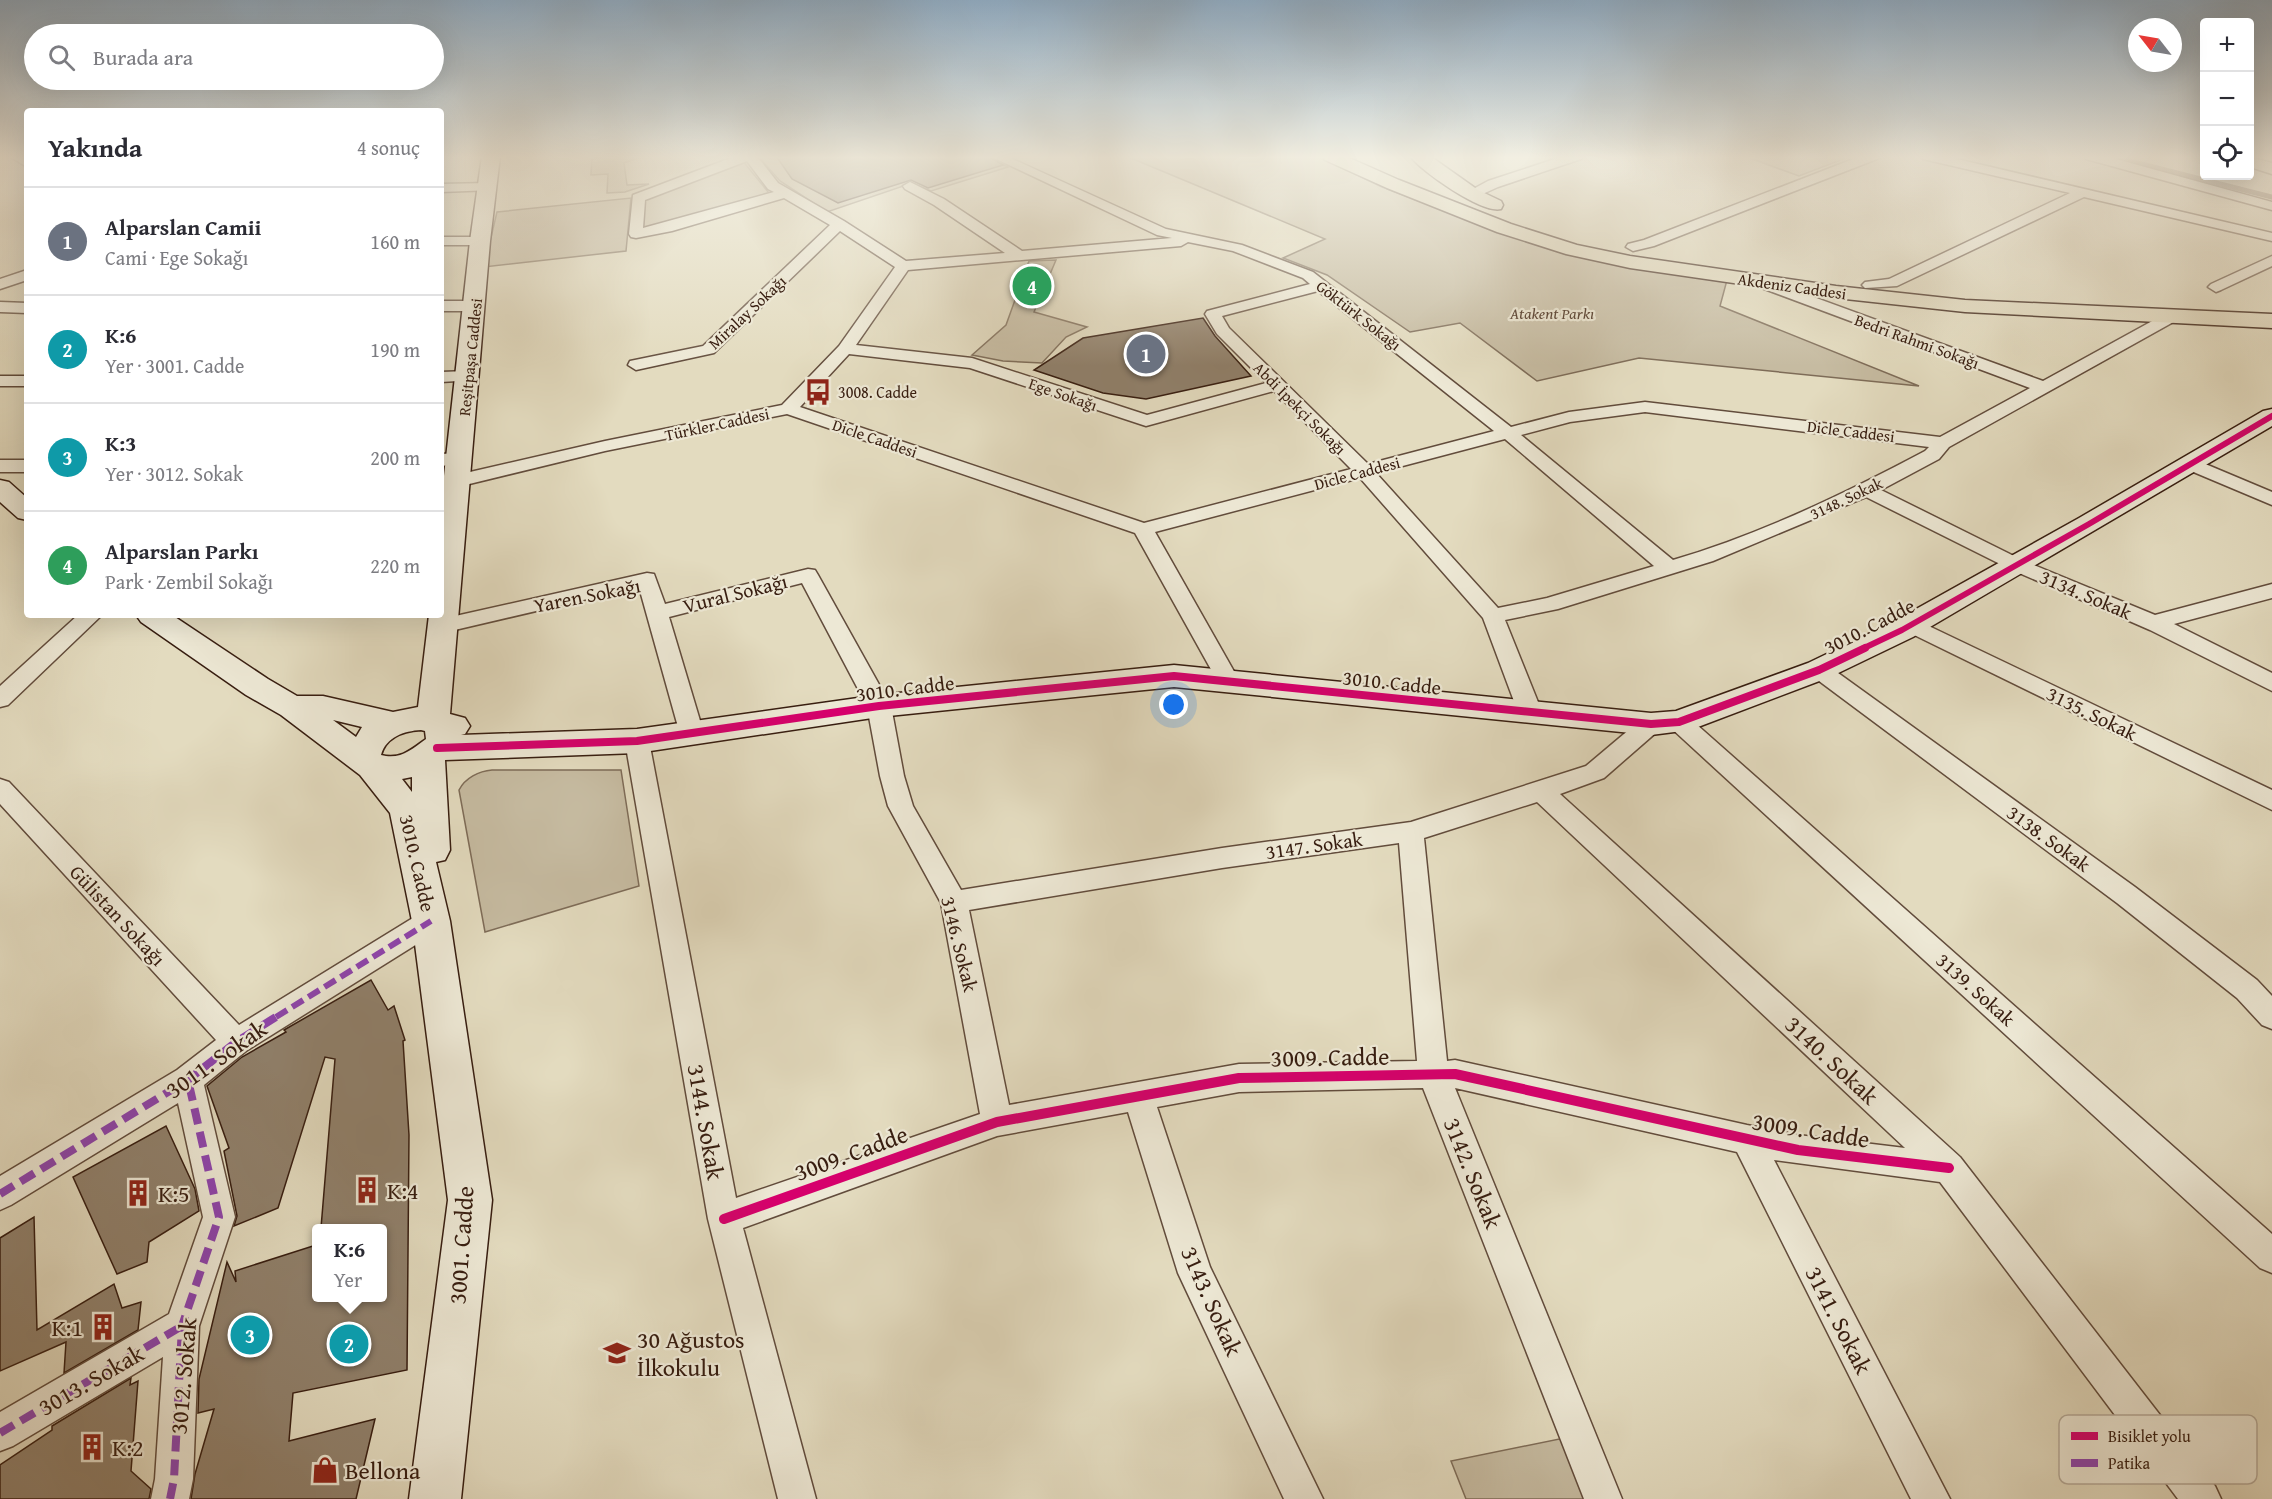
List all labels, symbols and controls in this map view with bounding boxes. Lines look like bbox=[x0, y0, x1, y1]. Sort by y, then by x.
north arrow bbox=[2128, 18, 2182, 72]
map controls bbox=[2200, 18, 2254, 180]
button: + bbox=[2200, 18, 2254, 72]
search box bbox=[24, 24, 444, 90]
icon: search bbox=[45, 41, 78, 74]
text: Burada ara bbox=[93, 41, 193, 73]
button: − bbox=[2200, 72, 2254, 126]
button: locate bbox=[2200, 126, 2254, 180]
text: Yakında bbox=[48, 128, 142, 167]
text: 4 sonuç bbox=[357, 133, 420, 162]
text: Alparslan Camii bbox=[105, 211, 261, 243]
text: 1 bbox=[62, 227, 73, 256]
text: 160 m bbox=[370, 227, 420, 256]
text: Cami · Ege Sokağı bbox=[105, 243, 248, 272]
pin: 4 bbox=[1012, 264, 1052, 308]
street label: Akdeniz Caddesi bbox=[1736, 266, 1848, 306]
street label: Miralay Sokağı bbox=[703, 269, 792, 355]
street label: Göktürk Sokağı bbox=[1311, 274, 1407, 356]
street label: Reşitpaşa Caddesi bbox=[452, 296, 488, 417]
park label: Atakent Parkı bbox=[1509, 301, 1594, 325]
street label: Bedri Rahmi Sokağı bbox=[1851, 307, 1983, 375]
text: K:6 bbox=[105, 319, 137, 351]
pin: 1 bbox=[1126, 332, 1166, 376]
text: 2 bbox=[62, 335, 73, 364]
text: 190 m bbox=[370, 335, 420, 364]
text: Yer · 3001. Cadde bbox=[105, 351, 244, 380]
street label: Abdi İpekçi Sokağı bbox=[1248, 356, 1352, 460]
street label: Ege Sokağı bbox=[1025, 371, 1101, 417]
bus stop icon: 3008. Cadde bbox=[803, 377, 833, 407]
place label: 3008. Cadde bbox=[838, 380, 917, 404]
street label: Türkler Caddesi bbox=[663, 401, 772, 447]
street label: Dicle Caddesi bbox=[829, 412, 921, 464]
street label: Dicle Caddesi bbox=[1806, 414, 1897, 448]
text: K:3 bbox=[105, 427, 137, 459]
text: 3 bbox=[62, 443, 73, 472]
text: 200 m bbox=[370, 443, 420, 472]
street label: Dicle Caddesi bbox=[1311, 450, 1403, 496]
text: Yer · 3012. Sokak bbox=[105, 459, 243, 488]
street label: 3148. Sokak bbox=[1806, 470, 1887, 525]
text: Alparslan Parkı bbox=[105, 535, 259, 567]
text: 4 bbox=[62, 551, 73, 580]
text: 220 m bbox=[370, 551, 420, 580]
street label: 3134. Sokak bbox=[2035, 562, 2137, 627]
street label: Vural Sokağı bbox=[680, 566, 791, 620]
text: Park · Zembil Sokağı bbox=[105, 567, 273, 596]
street label: Yaren Sokağı bbox=[531, 570, 643, 620]
street label: 3010. Cadde bbox=[1818, 591, 1920, 661]
street label: 3010. Cadde bbox=[1341, 662, 1443, 702]
street label: 3010. Cadde bbox=[854, 668, 956, 708]
street label: 3135. Sokak bbox=[2042, 679, 2143, 748]
your location bbox=[1159, 690, 1188, 719]
street label: 3138. Sokak bbox=[2001, 798, 2098, 879]
street label: 3010. Cadde bbox=[393, 812, 443, 914]
street label: 3147. Sokak bbox=[1264, 824, 1365, 866]
street label: Gülistan Sokağı bbox=[63, 858, 173, 972]
street label: 3146. Sokak bbox=[934, 893, 986, 996]
street label: 3139. Sokak bbox=[1930, 946, 2023, 1033]
street label: 3140. Sokak bbox=[1777, 1007, 1887, 1113]
street label: 3011. Sokak bbox=[158, 1011, 275, 1107]
street label: 3009. Cadde bbox=[1270, 1038, 1390, 1076]
street label: 3144. Sokak bbox=[679, 1061, 734, 1183]
street label: 3009. Cadde bbox=[1750, 1103, 1872, 1157]
street label: 3142. Sokak bbox=[1435, 1112, 1511, 1235]
street label: 3009. Cadde bbox=[789, 1116, 913, 1190]
place label: K:4 bbox=[387, 1173, 419, 1208]
building icon: K:4 bbox=[352, 1175, 382, 1205]
place label: K:5 bbox=[158, 1176, 190, 1211]
building icon: K:5 bbox=[123, 1178, 153, 1208]
street label: 3001. Cadde bbox=[439, 1185, 483, 1305]
popup bbox=[312, 1224, 387, 1302]
text: K:6 bbox=[334, 1233, 365, 1265]
street label: 3143. Sokak bbox=[1172, 1240, 1252, 1362]
street label: 3141. Sokak bbox=[1797, 1260, 1882, 1381]
text: Yer bbox=[334, 1265, 362, 1294]
place label: K:1 bbox=[51, 1310, 83, 1345]
building icon: K:1 bbox=[88, 1312, 118, 1342]
pin: 3 bbox=[230, 1312, 270, 1358]
street label: 3012. Sokak bbox=[160, 1315, 206, 1436]
pin: 2 bbox=[330, 1322, 368, 1366]
place label: 30 Ağustos İlkokulu bbox=[637, 1322, 745, 1385]
street label: 3013. Sokak bbox=[32, 1335, 151, 1424]
school or university icon: 30 Ağustos İlkokulu bbox=[602, 1338, 632, 1368]
legend bbox=[2059, 1415, 2257, 1484]
text: Bisiklet yolu bbox=[2108, 1424, 2191, 1448]
place label: K:2 bbox=[112, 1430, 144, 1465]
building icon: K:2 bbox=[77, 1432, 107, 1462]
text: Patika bbox=[2108, 1451, 2150, 1475]
place label: Bellona bbox=[345, 1453, 421, 1488]
shop icon: Bellona bbox=[310, 1455, 340, 1485]

